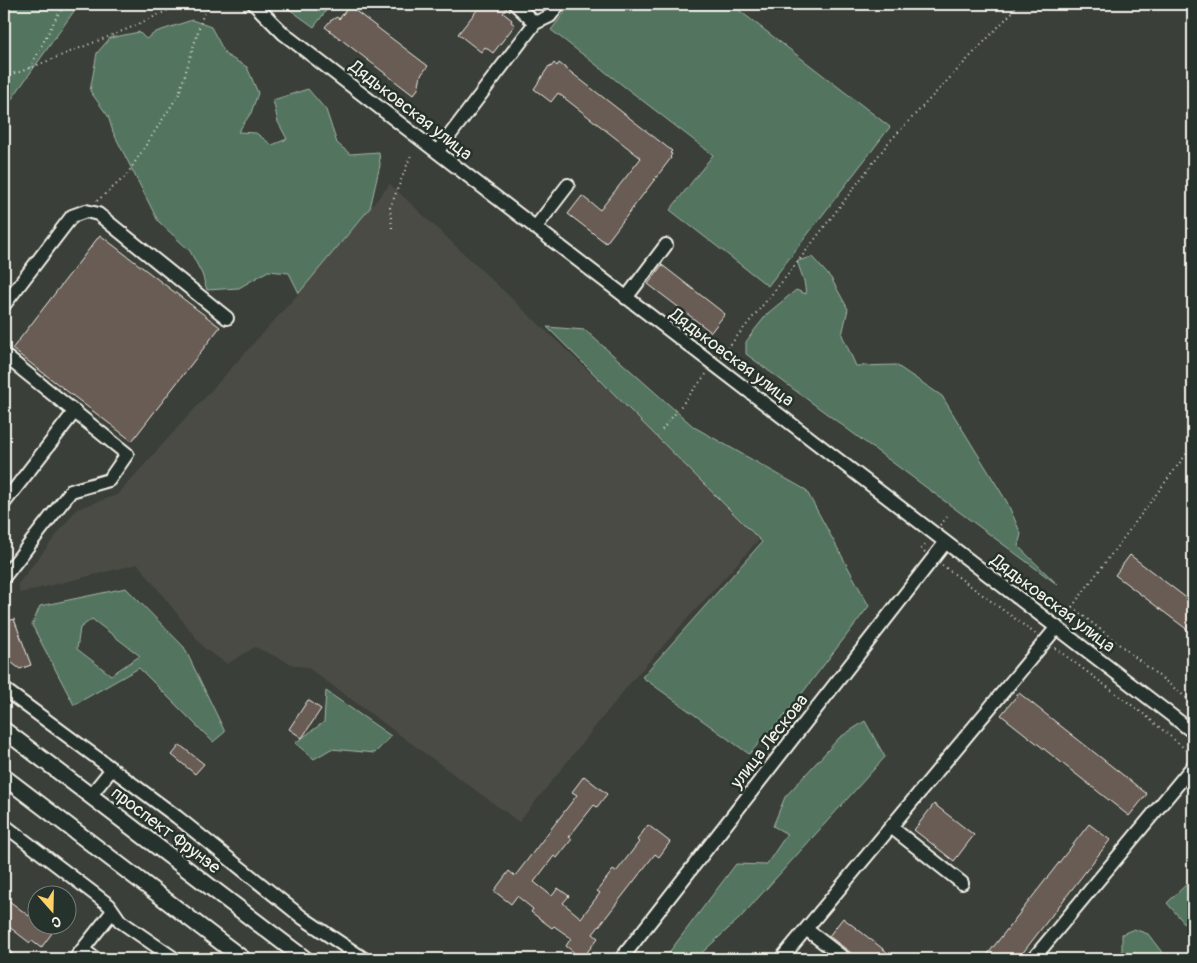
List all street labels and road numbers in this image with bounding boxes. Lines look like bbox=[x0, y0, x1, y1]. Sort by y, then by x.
street label: Дядьковская улица bbox=[344, 54, 477, 166]
street label: Дядьковская улица bbox=[664, 302, 799, 412]
street label: Дядьковская улица bbox=[985, 548, 1120, 658]
street label: улица Лескова bbox=[725, 689, 813, 794]
street label: проспект Фрунзе bbox=[106, 782, 225, 879]

